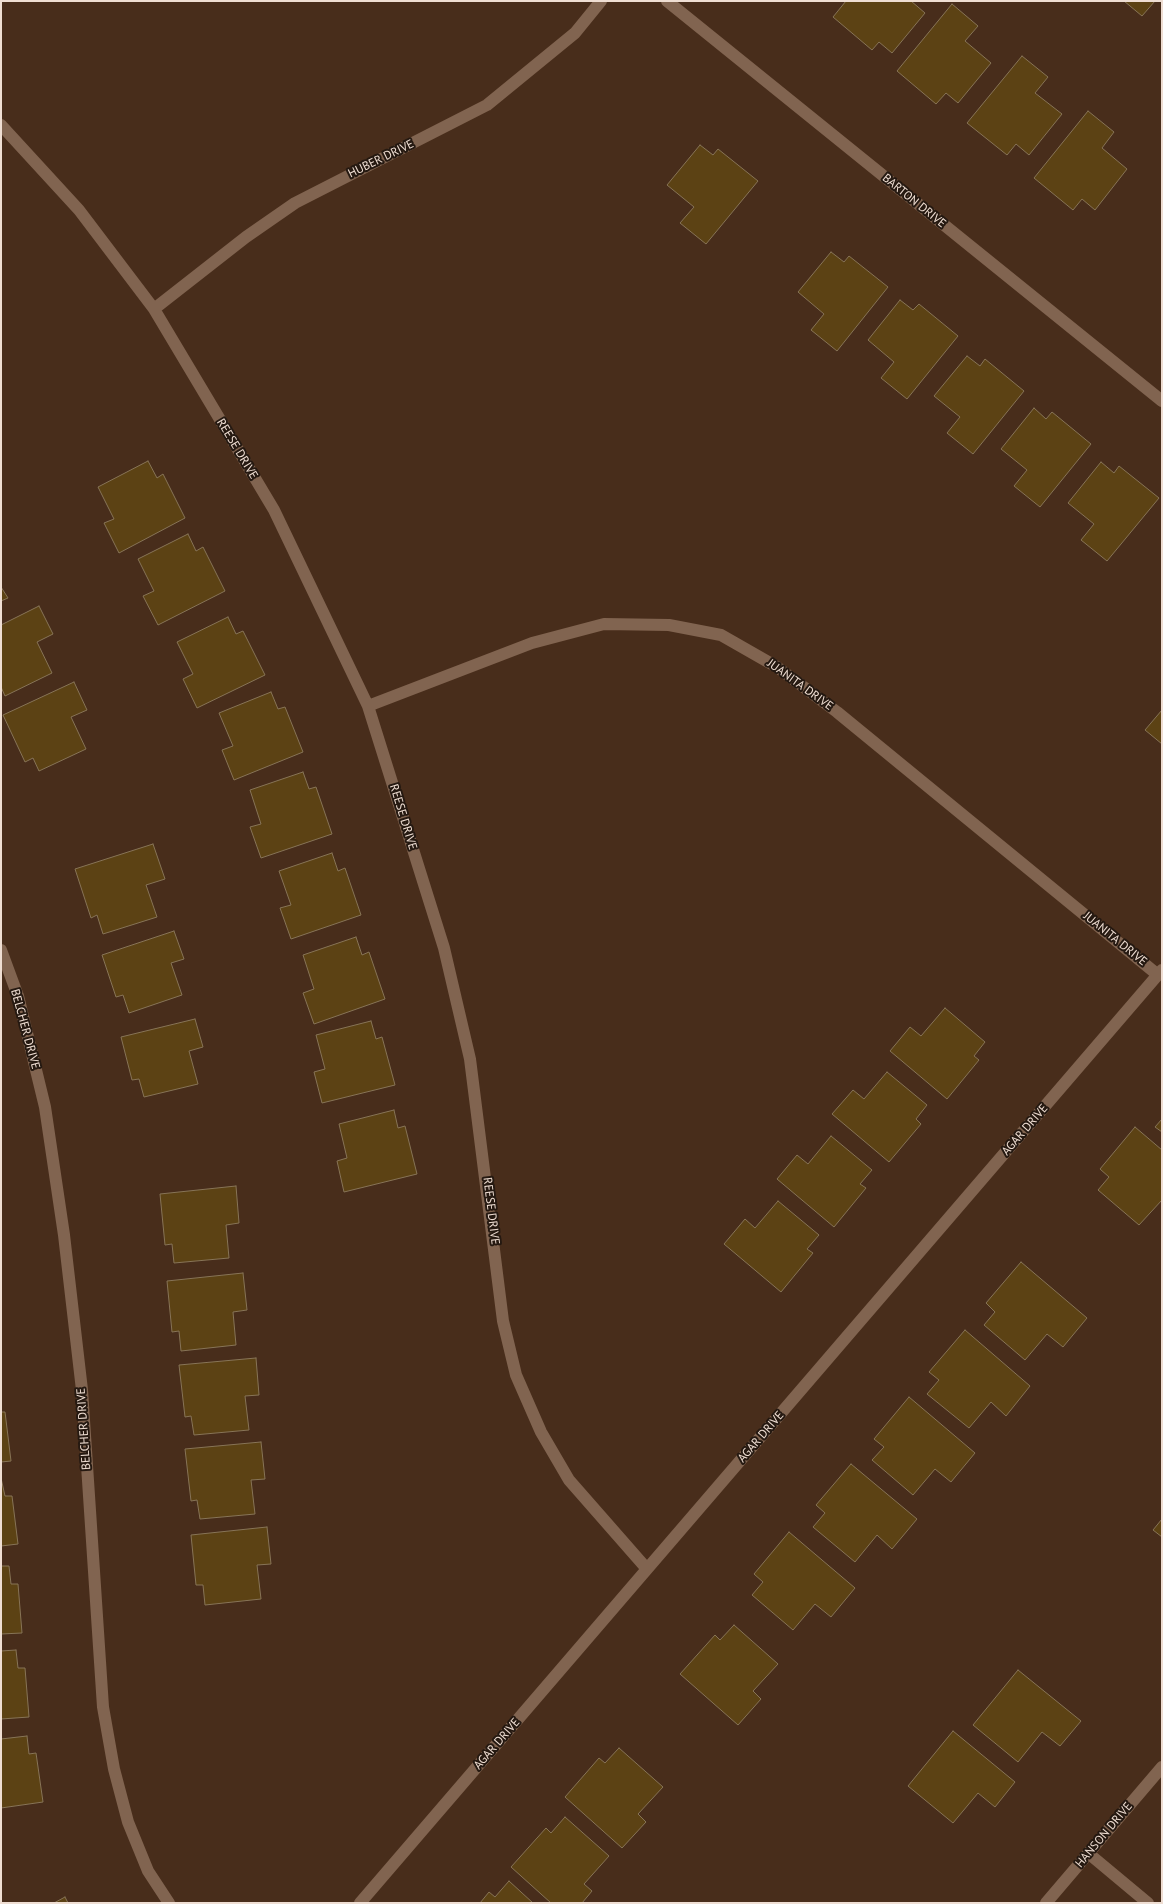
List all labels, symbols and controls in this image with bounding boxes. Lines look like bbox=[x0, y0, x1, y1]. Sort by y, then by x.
street label: HUBER DRIVE bbox=[346, 137, 416, 181]
street label: BARTON DRIVE bbox=[879, 171, 949, 231]
street label: REESE DRIVE bbox=[213, 416, 261, 482]
street label: JUANITA DRIVE bbox=[764, 656, 836, 714]
street label: REESE DRIVE bbox=[386, 783, 420, 851]
street label: JUANITA DRIVE bbox=[1080, 909, 1150, 969]
street label: BELCHER DRIVE bbox=[7, 987, 43, 1071]
street label: AGAR DRIVE bbox=[999, 1101, 1051, 1159]
street label: REESE DRIVE bbox=[480, 1177, 502, 1245]
street label: BELCHER DRIVE bbox=[74, 1387, 94, 1471]
street label: AGAR DRIVE bbox=[735, 1408, 787, 1466]
street label: AGAR DRIVE bbox=[471, 1715, 523, 1773]
street label: HANSON DRIVE bbox=[1073, 1799, 1135, 1871]

